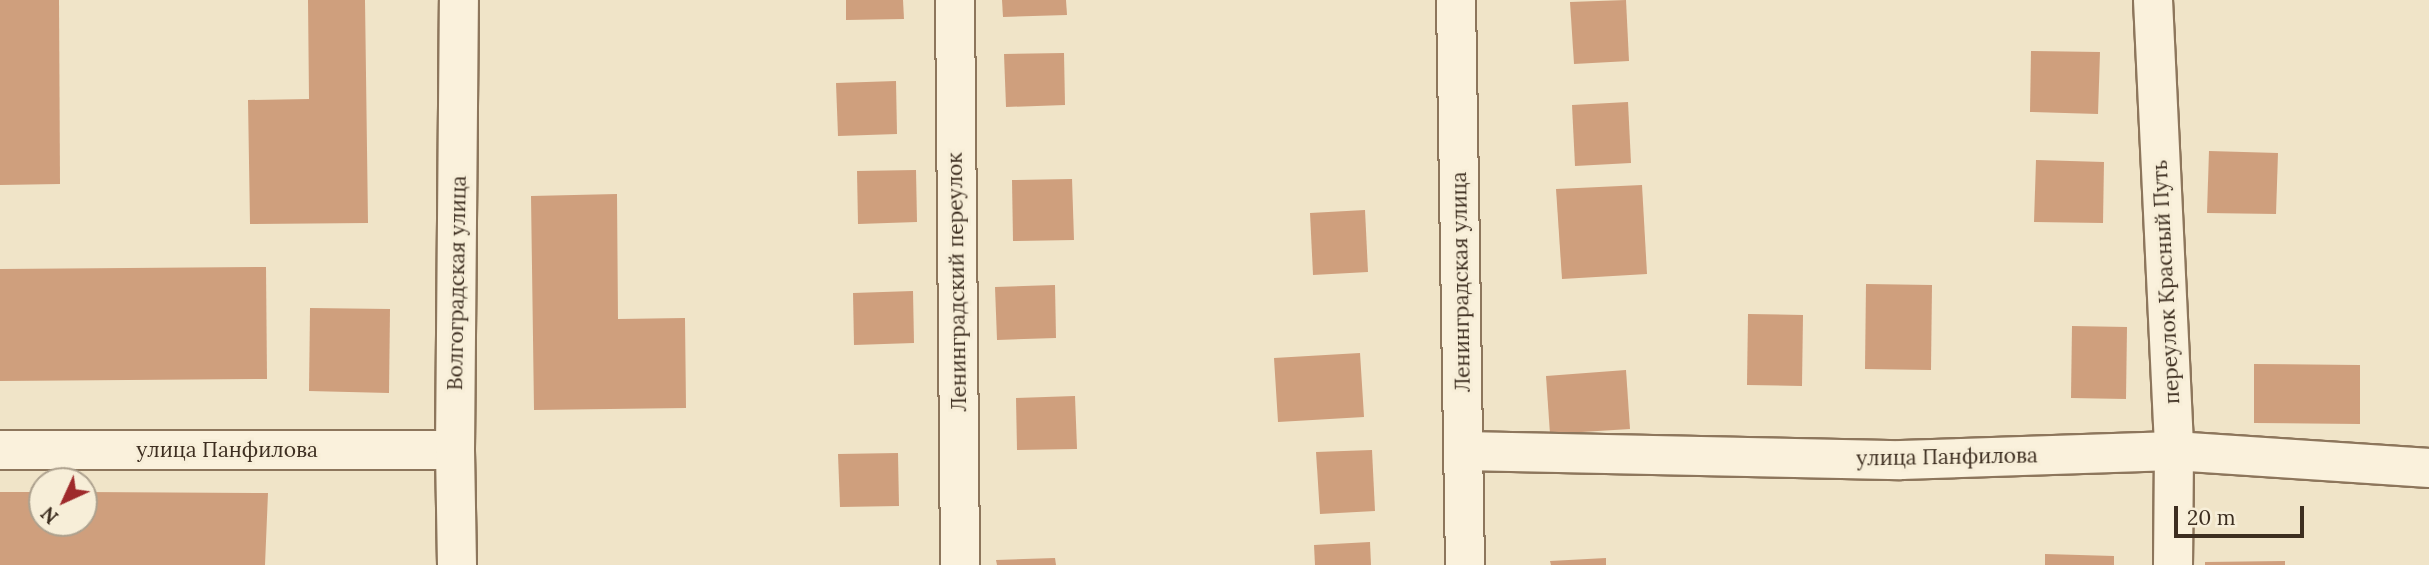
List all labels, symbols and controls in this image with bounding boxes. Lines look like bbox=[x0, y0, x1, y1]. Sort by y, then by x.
street label: Ленинградский переулок bbox=[942, 152, 972, 412]
street label: переулок Красный Путь bbox=[2147, 159, 2185, 405]
street label: Ленинградская улица bbox=[1446, 172, 1476, 392]
street label: Волгоградская улица bbox=[443, 175, 471, 391]
street label: улица Панфилова bbox=[136, 437, 318, 463]
street label: улица Панфилова bbox=[1856, 443, 2038, 471]
north arrow bbox=[28, 467, 98, 537]
scale bar bbox=[2177, 491, 2306, 536]
text: N bbox=[36, 502, 63, 529]
text: 20 m bbox=[2187, 504, 2236, 531]

